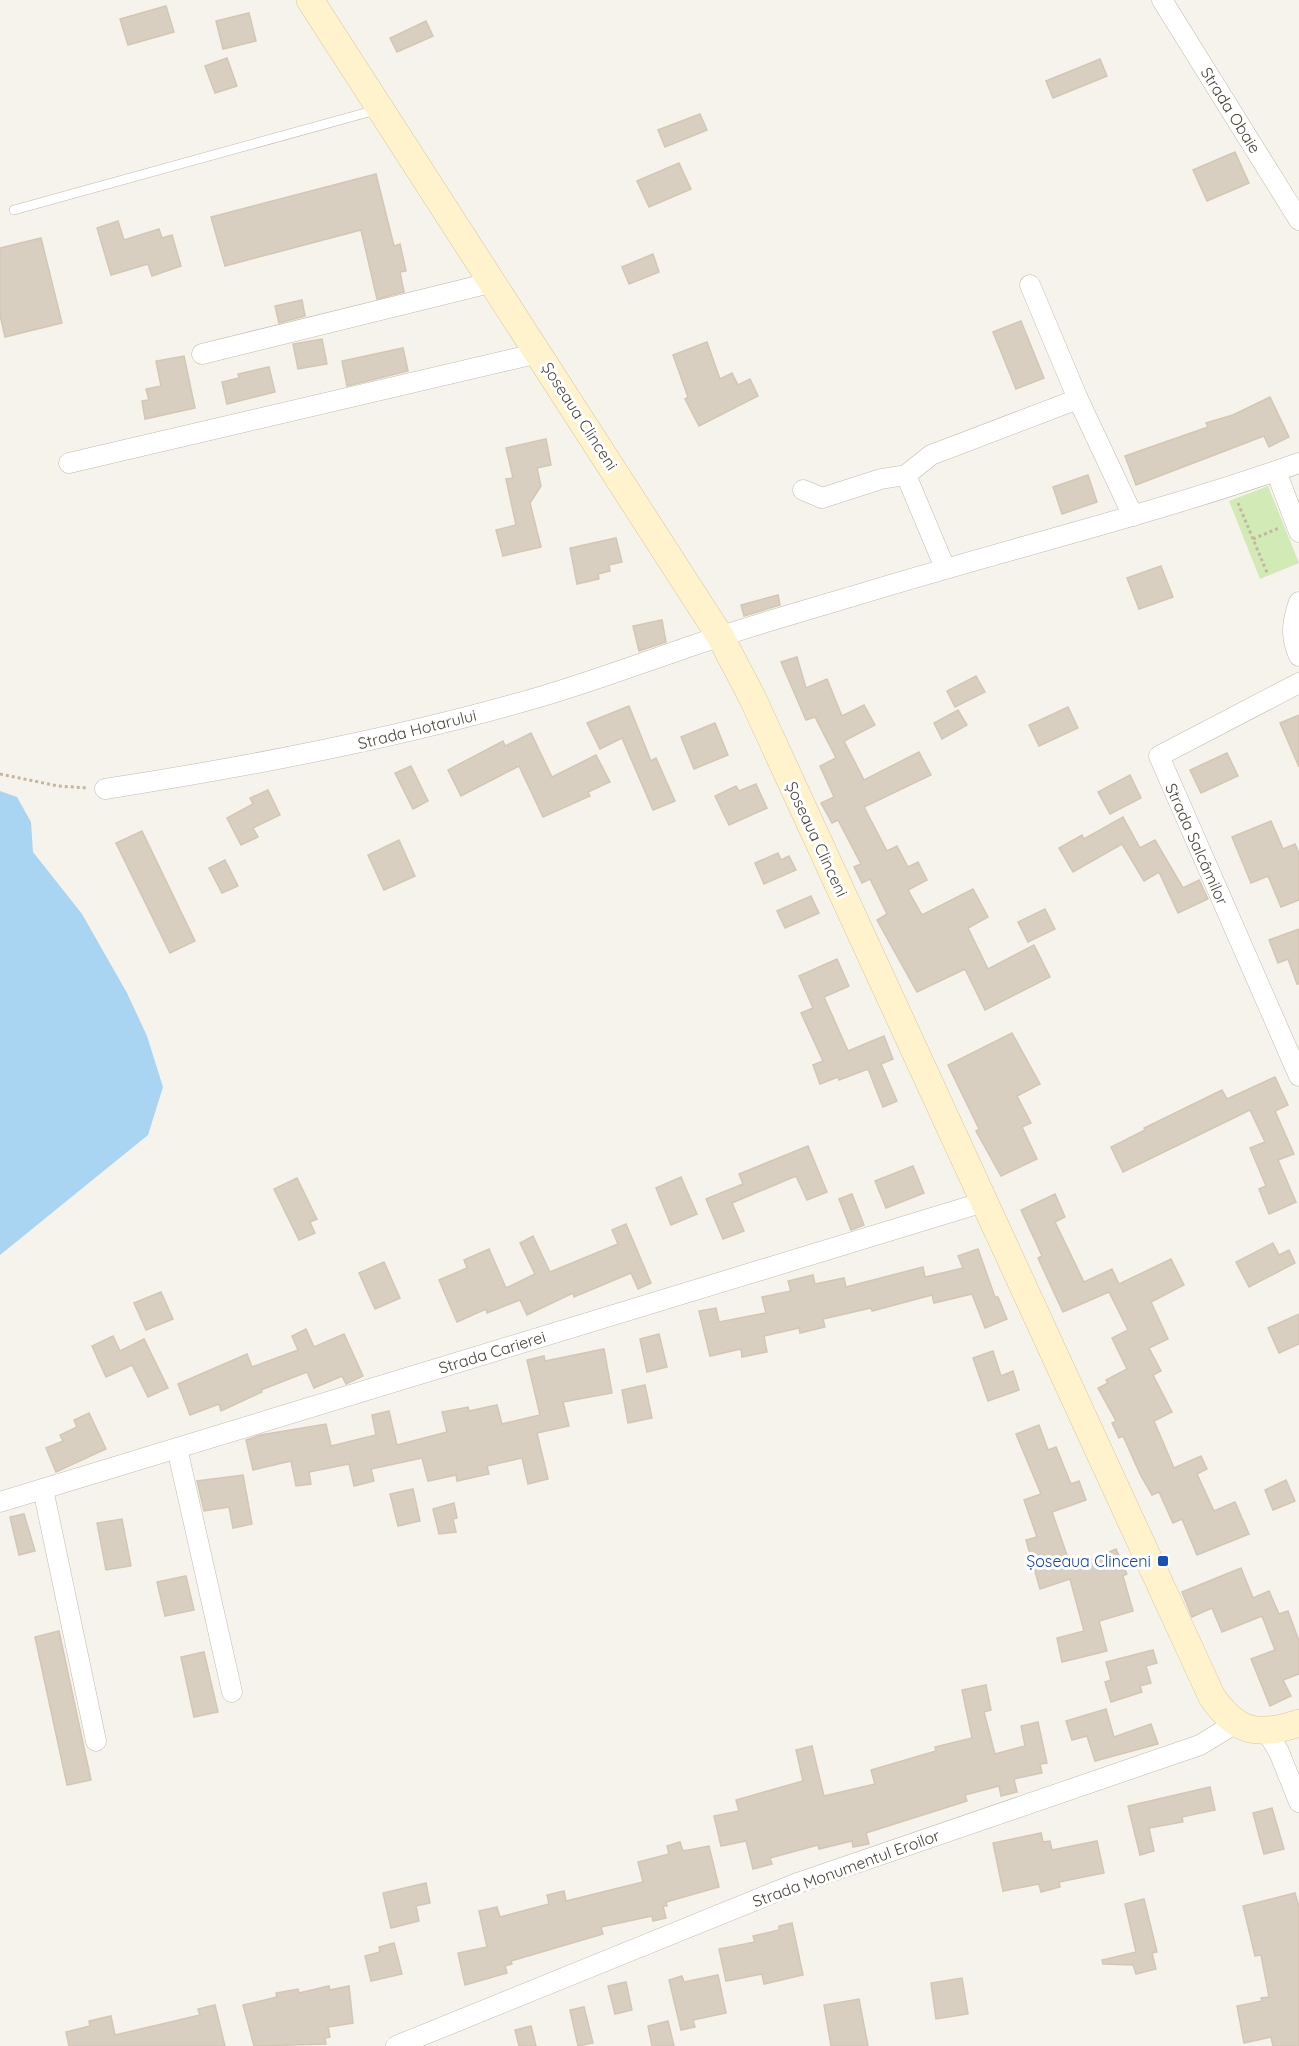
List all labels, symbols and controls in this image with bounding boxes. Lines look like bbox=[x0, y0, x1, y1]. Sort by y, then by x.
street label: Strada Obaie bbox=[1197, 63, 1265, 157]
street label: Șoseaua Clinceni bbox=[538, 358, 622, 474]
street label: Strada Hotarului bbox=[356, 705, 478, 753]
street label: Șoseaua Clinceni bbox=[782, 778, 852, 900]
street label: Strada Salcâmilor bbox=[1161, 780, 1233, 908]
street label: Strada Carierei bbox=[436, 1326, 548, 1378]
place label: Șoseaua Clinceni bbox=[1026, 1551, 1151, 1571]
marker: Șoseaua Clinceni bbox=[1156, 1554, 1170, 1568]
street label: Strada Monumentul Eroilor bbox=[750, 1825, 942, 1911]

